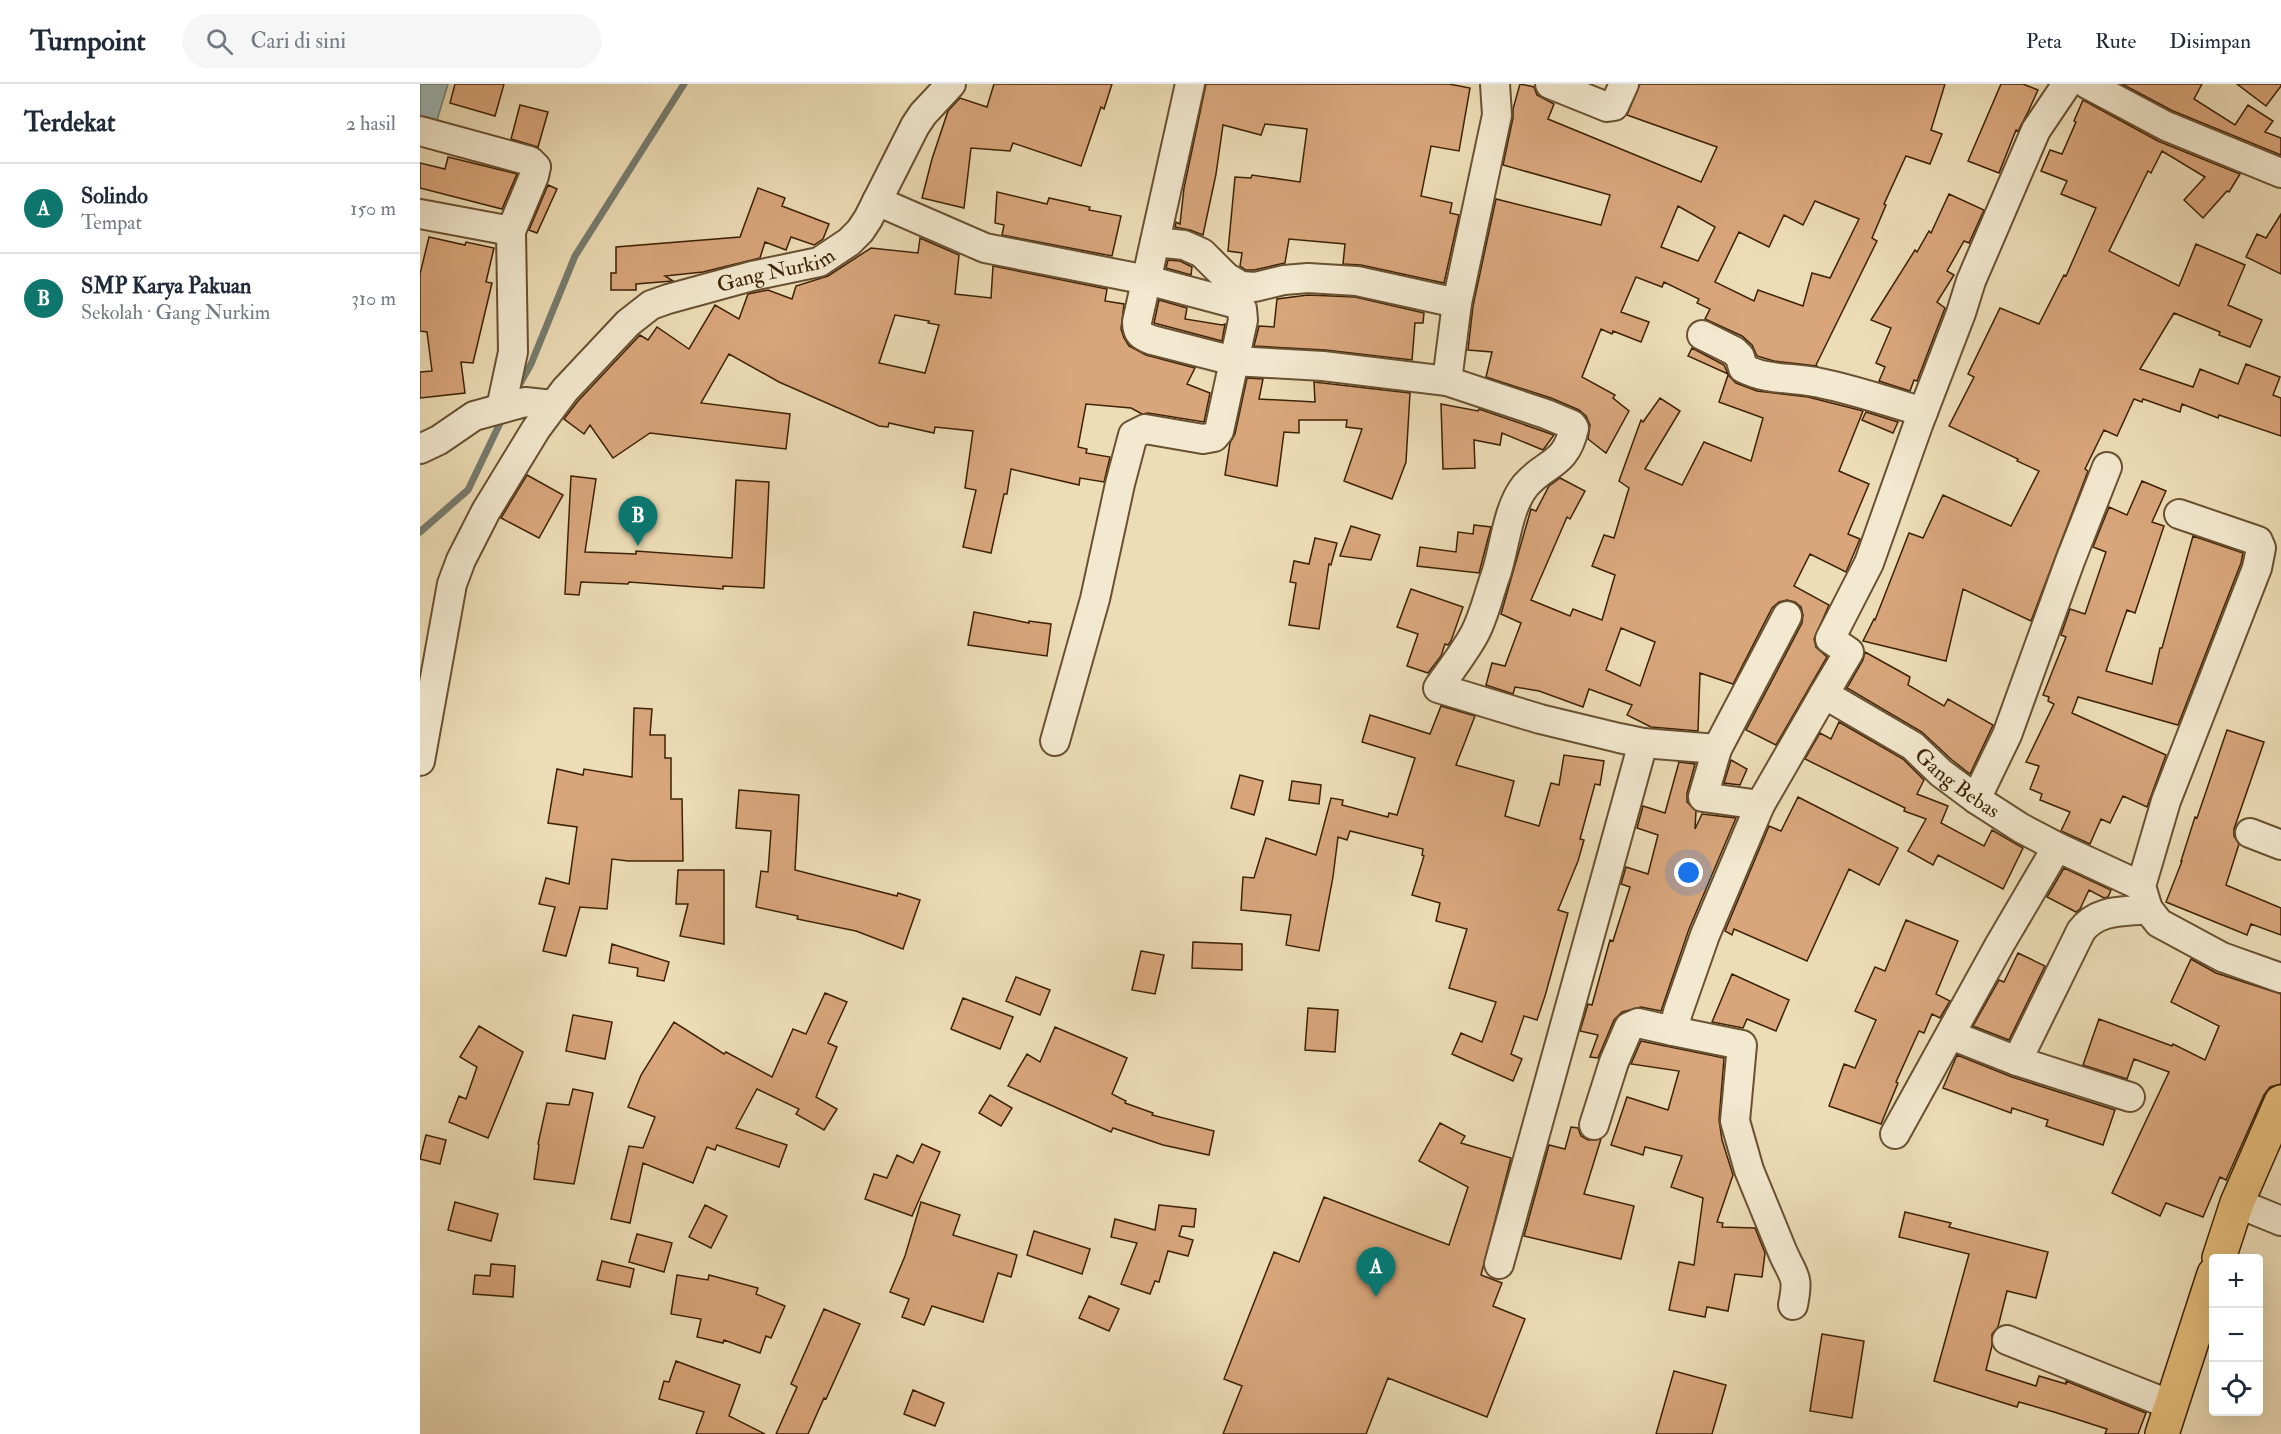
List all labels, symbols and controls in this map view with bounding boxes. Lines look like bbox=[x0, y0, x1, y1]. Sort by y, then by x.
search box bbox=[182, 14, 602, 68]
text: Turnpoint bbox=[30, 24, 146, 59]
icon: search bbox=[203, 25, 236, 58]
text: Cari di sini bbox=[251, 27, 346, 55]
text: Peta bbox=[2026, 28, 2062, 55]
text: Rute bbox=[2095, 28, 2136, 55]
text: Disimpan bbox=[2169, 28, 2251, 55]
text: Terdekat bbox=[24, 107, 115, 139]
text: 2 hasil bbox=[346, 111, 396, 136]
text: Solindo bbox=[81, 182, 148, 210]
text: A bbox=[37, 196, 50, 221]
text: 150 m bbox=[350, 196, 396, 221]
text: Tempat bbox=[81, 210, 142, 235]
street label: Gang Nurkim bbox=[714, 242, 840, 298]
text: SMP Karya Pakuan bbox=[81, 272, 251, 300]
text: B bbox=[37, 286, 50, 311]
text: 310 m bbox=[351, 286, 396, 311]
text: Sekolah · Gang Nurkim bbox=[81, 300, 270, 325]
pin: B bbox=[618, 496, 658, 546]
street label: Gang Bebas bbox=[1909, 741, 2005, 824]
your location bbox=[1674, 858, 1703, 887]
pin: A bbox=[1356, 1248, 1396, 1297]
map controls bbox=[2209, 1254, 2263, 1416]
button: + bbox=[2209, 1254, 2263, 1308]
button: − bbox=[2209, 1308, 2263, 1362]
button: locate bbox=[2209, 1362, 2263, 1416]

